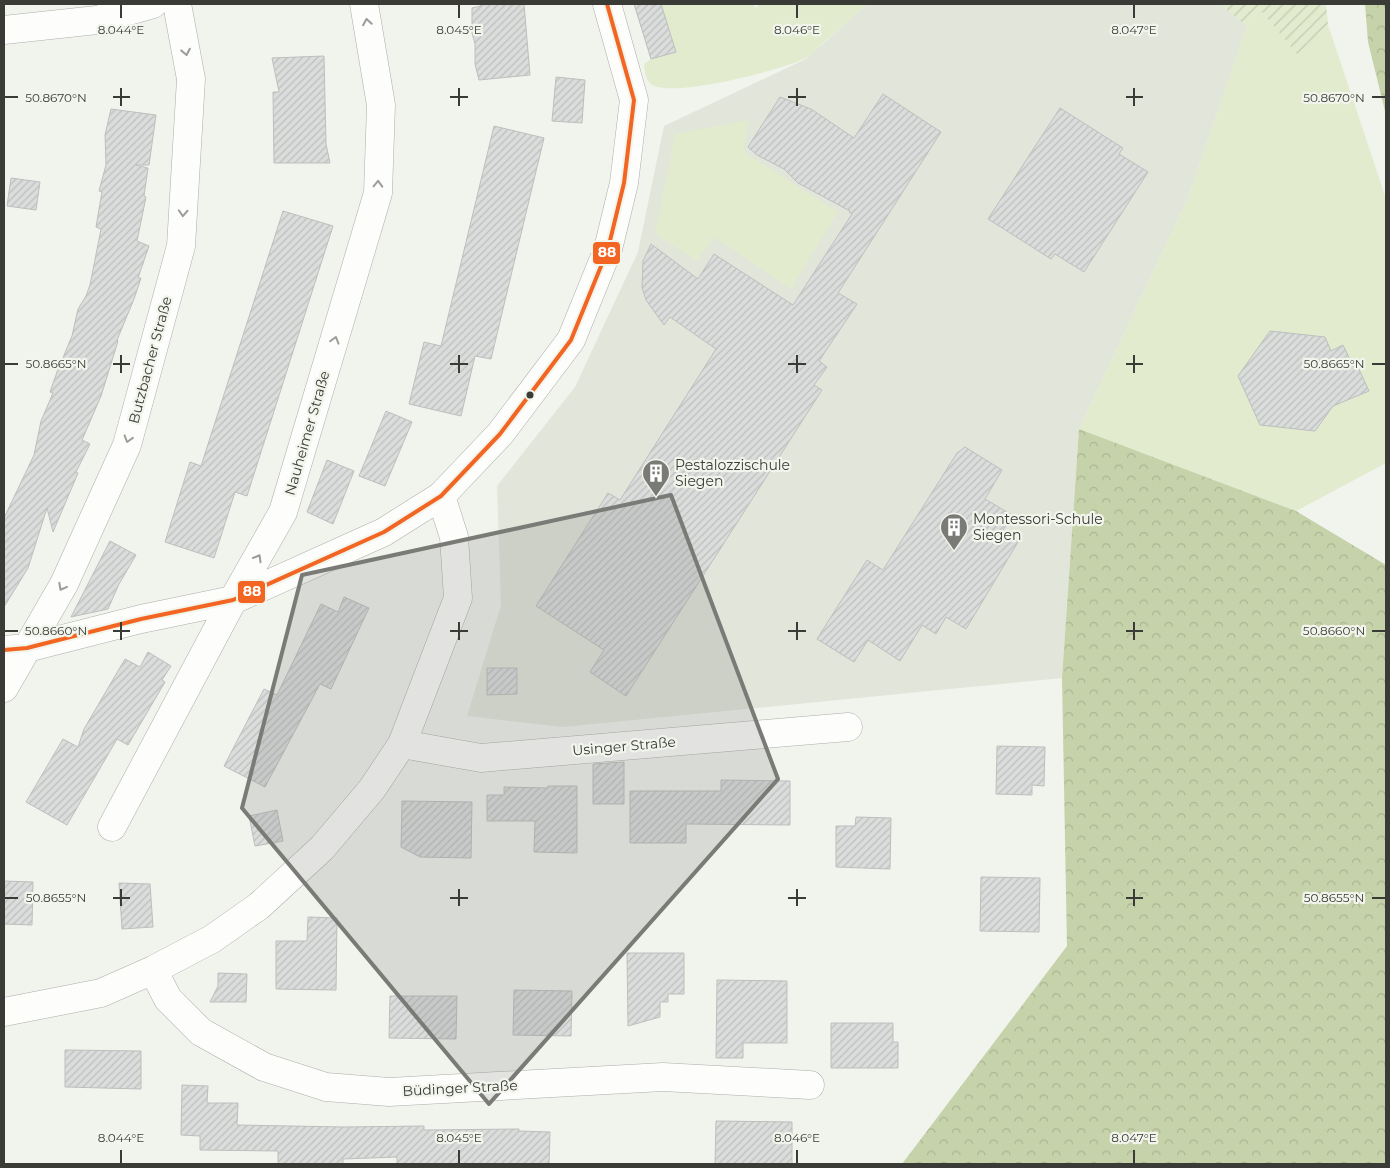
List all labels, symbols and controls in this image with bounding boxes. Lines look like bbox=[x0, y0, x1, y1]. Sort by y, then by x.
one-way arrow bbox=[363, 18, 373, 27]
text: 8.044°E bbox=[98, 22, 144, 37]
text: 8.045°E bbox=[436, 22, 482, 37]
text: 8.046°E bbox=[774, 22, 820, 37]
text: 8.047°E bbox=[1111, 22, 1157, 37]
one-way arrow bbox=[180, 47, 191, 56]
text: 50.8670°N bbox=[25, 90, 87, 105]
text: 50.8670°N bbox=[1303, 90, 1365, 105]
one-way arrow bbox=[373, 179, 384, 187]
one-way arrow bbox=[178, 210, 189, 218]
line badge: 88 bbox=[592, 241, 621, 265]
text: 88 bbox=[598, 243, 616, 261]
street label: Butzbacher Straße bbox=[124, 294, 176, 426]
one-way arrow bbox=[329, 336, 339, 344]
text: 50.8665°N bbox=[26, 356, 86, 371]
text: 50.8665°N bbox=[1304, 356, 1364, 371]
street label: Nauheimer Straße bbox=[281, 369, 333, 497]
unlabelled marker bbox=[525, 390, 535, 400]
one-way arrow bbox=[124, 434, 134, 442]
place label: Pestalozzischule Siegen bbox=[675, 456, 790, 490]
building icon: Pestalozzischule Siegen bbox=[641, 458, 671, 497]
place label: Montessori-Schule Siegen bbox=[973, 510, 1103, 544]
building icon: Montessori-Schule Siegen bbox=[939, 512, 969, 551]
one-way arrow bbox=[251, 554, 261, 563]
line badge: 88 bbox=[237, 580, 266, 604]
one-way arrow bbox=[58, 582, 68, 591]
text: 88 bbox=[243, 582, 261, 600]
text: 50.8660°N bbox=[25, 623, 87, 638]
text: 50.8660°N bbox=[1303, 623, 1365, 638]
street label: Usinger Straße bbox=[571, 733, 677, 759]
text: 50.8655°N bbox=[26, 890, 86, 905]
text: 50.8655°N bbox=[1304, 890, 1364, 905]
street label: Büdinger Straße bbox=[402, 1076, 518, 1100]
text: 8.044°E bbox=[98, 1130, 144, 1145]
text: 8.045°E bbox=[436, 1130, 482, 1145]
text: 8.046°E bbox=[774, 1130, 820, 1145]
text: 8.047°E bbox=[1111, 1130, 1157, 1145]

